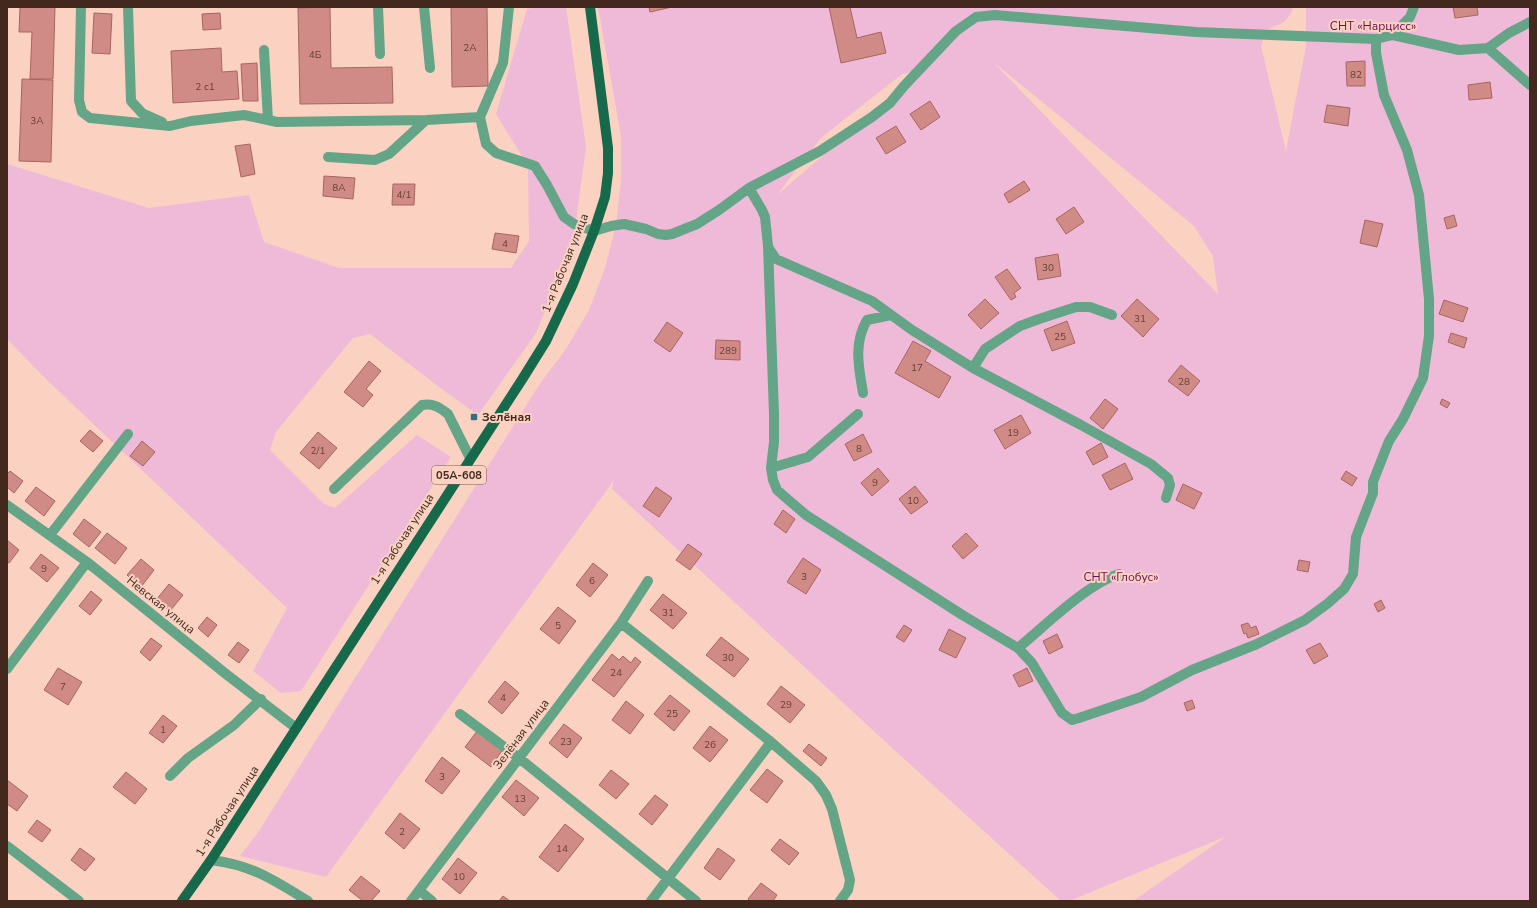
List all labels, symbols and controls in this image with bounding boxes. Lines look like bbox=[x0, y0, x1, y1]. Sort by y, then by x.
park label: СНТ «Нарцисс» bbox=[1330, 18, 1416, 34]
house number: 2А bbox=[463, 41, 477, 55]
house number: 4Б bbox=[309, 48, 322, 62]
house number: 82 bbox=[1350, 68, 1362, 82]
house number: 2 с1 bbox=[195, 80, 215, 94]
house number: 3А bbox=[30, 114, 44, 128]
house number: 8А bbox=[332, 181, 346, 195]
house number: 4/1 bbox=[397, 188, 411, 202]
street label: 1-я Рабочая улица bbox=[538, 211, 592, 315]
house number: 4 bbox=[502, 237, 508, 251]
house number: 30 bbox=[1042, 261, 1054, 275]
house number: 31 bbox=[1134, 312, 1146, 326]
house number: 25 bbox=[1054, 330, 1066, 344]
house number: 289 bbox=[719, 344, 737, 358]
house number: 17 bbox=[911, 361, 923, 375]
house number: 28 bbox=[1178, 375, 1190, 389]
place label: Зелёная bbox=[482, 409, 531, 425]
marker: Зелёная bbox=[469, 412, 479, 422]
house number: 19 bbox=[1007, 426, 1019, 440]
house number: 8 bbox=[856, 442, 862, 456]
house number: 2/1 bbox=[311, 444, 325, 458]
road number: 05А-608 bbox=[432, 466, 486, 484]
house number: 9 bbox=[872, 476, 878, 490]
street label: 1-я Рабочая улица bbox=[367, 490, 437, 588]
house number: 10 bbox=[907, 494, 919, 508]
house number: 9 bbox=[41, 562, 47, 576]
park label: СНТ «Глобус» bbox=[1083, 569, 1159, 585]
house number: 3 bbox=[801, 570, 807, 584]
street label: Невская улица bbox=[123, 572, 199, 638]
house number: 6 bbox=[589, 574, 595, 588]
house number: 31 bbox=[662, 606, 674, 620]
house number: 5 bbox=[555, 619, 561, 633]
house number: 30 bbox=[722, 651, 734, 665]
house number: 24 bbox=[610, 666, 622, 680]
house number: 7 bbox=[60, 680, 66, 694]
house number: 4 bbox=[500, 691, 506, 705]
street label: Зелёная улица bbox=[489, 696, 553, 772]
house number: 29 bbox=[780, 698, 792, 712]
house number: 25 bbox=[666, 707, 678, 721]
house number: 1 bbox=[160, 723, 166, 737]
house number: 23 bbox=[560, 735, 572, 749]
house number: 26 bbox=[704, 738, 716, 752]
street label: 1-я Рабочая улица bbox=[192, 762, 262, 860]
house number: 3 bbox=[439, 770, 445, 784]
house number: 13 bbox=[514, 792, 526, 806]
house number: 2 bbox=[399, 825, 405, 839]
house number: 14 bbox=[556, 842, 568, 856]
house number: 10 bbox=[453, 870, 465, 884]

